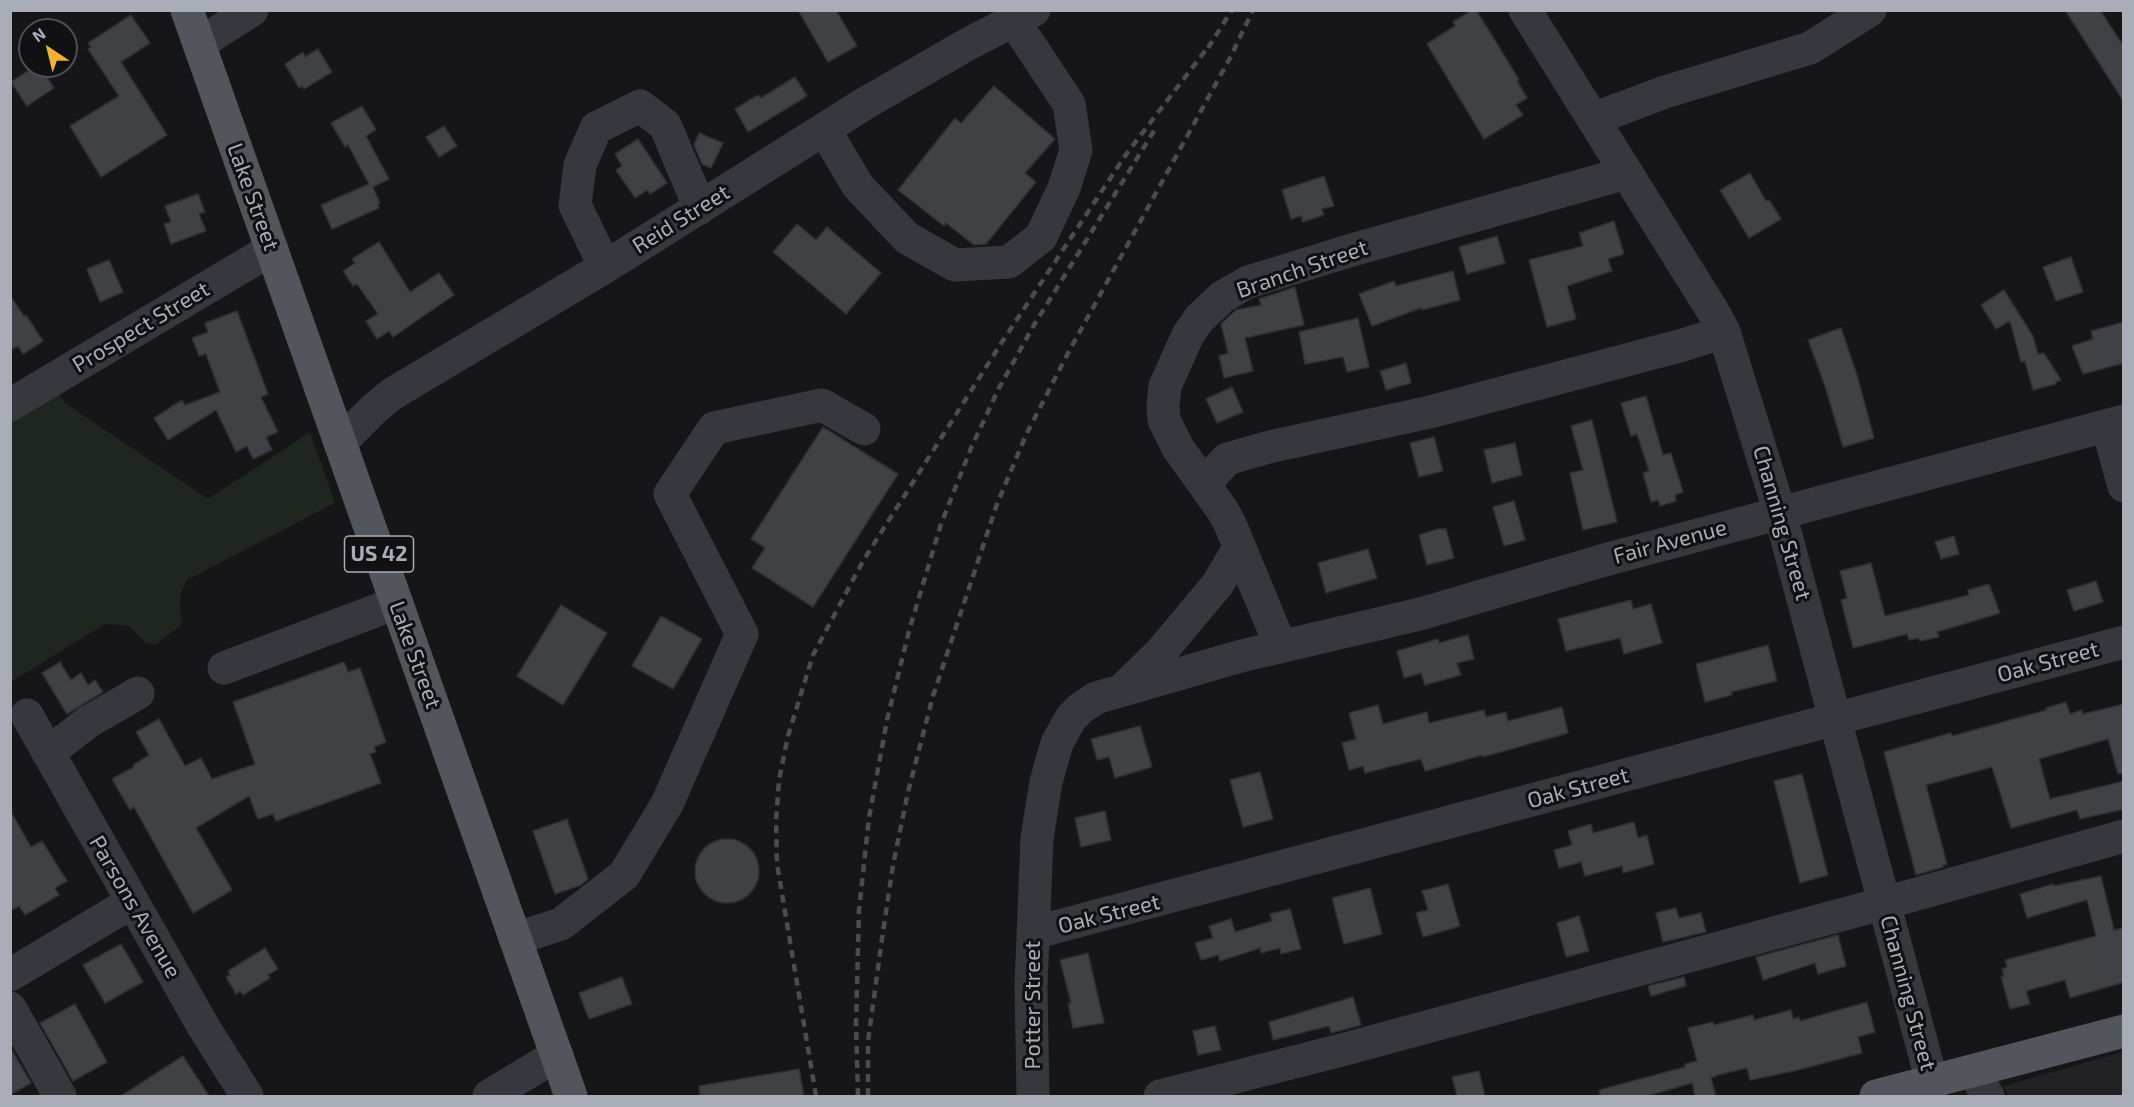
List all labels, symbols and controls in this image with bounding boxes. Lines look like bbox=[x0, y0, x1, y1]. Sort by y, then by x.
north arrow bbox=[18, 18, 78, 78]
text: N bbox=[28, 23, 49, 46]
street label: Lake Street bbox=[221, 140, 285, 254]
street label: Reid Street bbox=[628, 179, 734, 259]
street label: Branch Street bbox=[1233, 234, 1371, 304]
street label: Prospect Street bbox=[68, 276, 214, 378]
street label: Channing Street bbox=[1747, 443, 1817, 603]
street label: Fair Avenue bbox=[1610, 514, 1730, 570]
road number: US 42 bbox=[344, 536, 413, 572]
street label: Lake Street bbox=[383, 598, 447, 712]
street label: Oak Street bbox=[1994, 636, 2102, 688]
street label: Oak Street bbox=[1524, 762, 1632, 814]
street label: Parsons Avenue bbox=[84, 831, 186, 983]
street label: Oak Street bbox=[1055, 889, 1163, 939]
street label: Channing Street bbox=[1875, 913, 1941, 1073]
street label: Potter Street bbox=[1020, 941, 1046, 1069]

